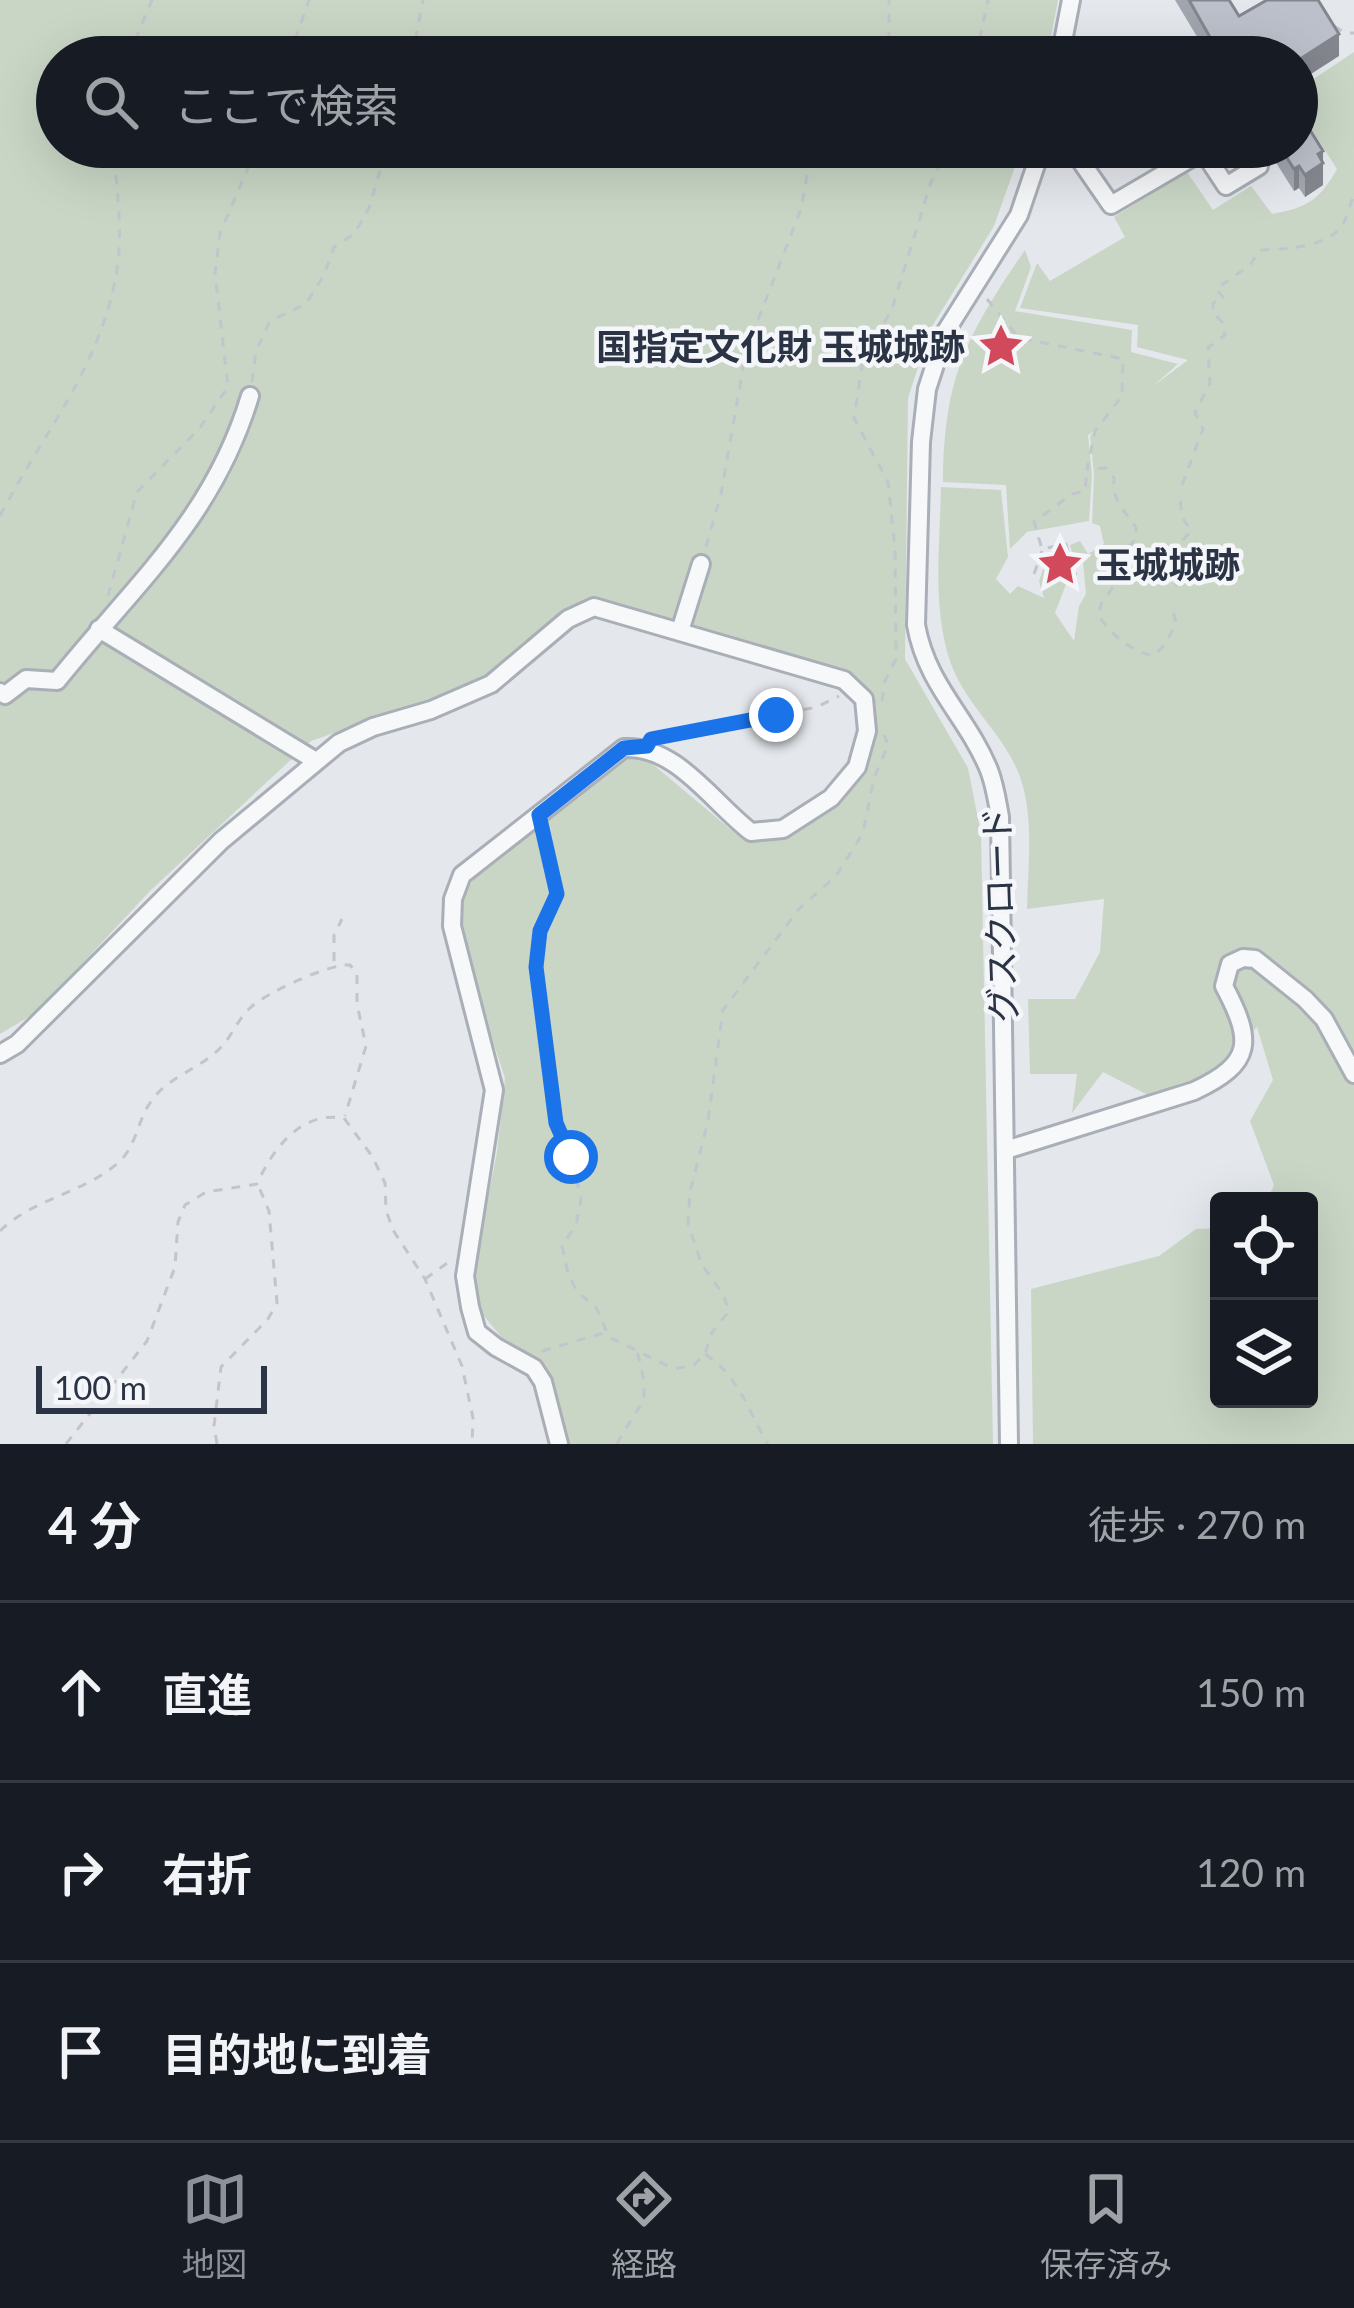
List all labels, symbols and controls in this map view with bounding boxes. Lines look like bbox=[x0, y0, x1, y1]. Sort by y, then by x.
search box bbox=[36, 36, 1318, 168]
icon: search bbox=[78, 69, 144, 135]
text: ここで検索 bbox=[174, 78, 399, 132]
place icon: 国指定文化財 玉城城跡 bbox=[976, 321, 1026, 371]
place label: 国指定文化財 玉城城跡 bbox=[596, 324, 965, 368]
place icon: 玉城城跡 bbox=[1035, 539, 1085, 589]
place label: 玉城城跡 bbox=[1096, 542, 1240, 586]
route end bbox=[749, 688, 803, 742]
street label: グスクロード bbox=[973, 806, 1025, 1024]
route start bbox=[544, 1130, 598, 1184]
map controls bbox=[1210, 1192, 1318, 1408]
button: locate bbox=[1210, 1192, 1318, 1300]
button: layers bbox=[1210, 1300, 1318, 1408]
scale bar bbox=[36, 1360, 267, 1413]
text: 100 m bbox=[54, 1367, 147, 1407]
text: 4 分 bbox=[48, 1494, 141, 1555]
text: 徒歩 · 270 m bbox=[1088, 1501, 1306, 1547]
icon: ahead bbox=[48, 1659, 114, 1725]
text: 直進 bbox=[162, 1667, 252, 1721]
text: 150 m bbox=[1196, 1669, 1306, 1715]
icon: right bbox=[48, 1839, 114, 1905]
text: 右折 bbox=[162, 1847, 252, 1901]
text: 120 m bbox=[1196, 1849, 1306, 1895]
icon: arrive bbox=[48, 2019, 114, 2085]
text: 目的地に到着 bbox=[162, 2027, 432, 2081]
tab: 地図 bbox=[182, 2166, 248, 2286]
tab: 経路 bbox=[611, 2166, 677, 2286]
tab: 保存済み bbox=[1040, 2166, 1172, 2286]

